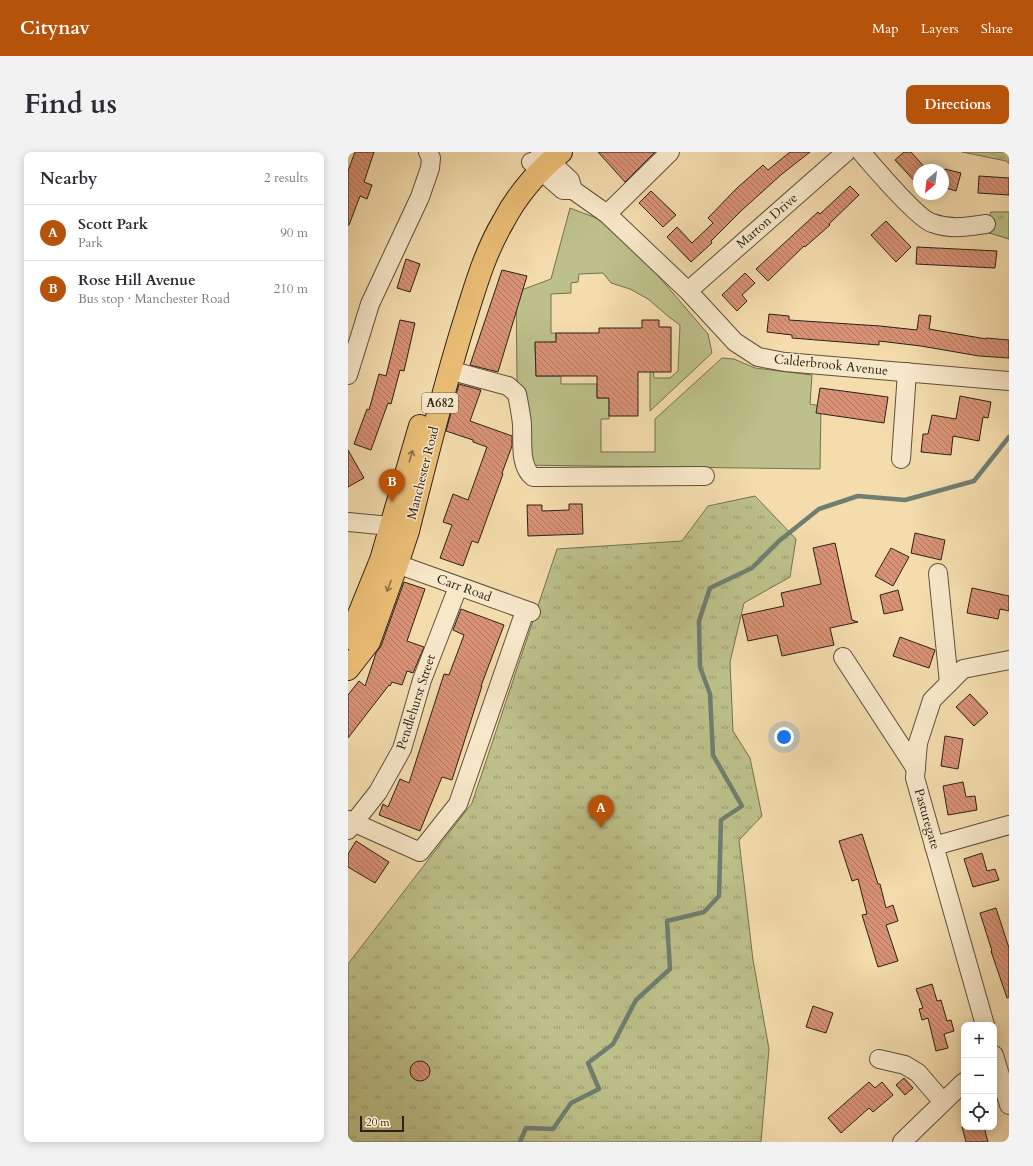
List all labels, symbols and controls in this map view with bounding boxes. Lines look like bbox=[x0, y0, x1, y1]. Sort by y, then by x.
text: Citynav bbox=[20, 15, 90, 41]
text: Map bbox=[872, 19, 899, 38]
text: Layers bbox=[921, 19, 959, 38]
text: Share bbox=[981, 19, 1013, 38]
text: Find us bbox=[24, 85, 117, 123]
button: Directions bbox=[906, 85, 1009, 124]
north arrow bbox=[913, 164, 949, 200]
text: Nearby bbox=[40, 167, 97, 190]
text: 2 results bbox=[264, 169, 308, 187]
street label: Marton Drive bbox=[732, 189, 802, 253]
text: Scott Park bbox=[78, 214, 148, 234]
text: A bbox=[48, 224, 58, 242]
text: 90 m bbox=[280, 224, 308, 242]
text: Park bbox=[78, 234, 103, 252]
text: Rose Hill Avenue bbox=[78, 270, 196, 290]
text: B bbox=[48, 280, 58, 298]
text: 210 m bbox=[274, 280, 308, 298]
text: Bus stop · Manchester Road bbox=[78, 290, 230, 308]
street label: Calderbrook Avenue bbox=[773, 350, 889, 380]
road number: A682 bbox=[422, 393, 458, 413]
street label: Manchester Road bbox=[403, 424, 443, 521]
one-way arrow bbox=[408, 450, 415, 463]
pin: B bbox=[379, 469, 405, 502]
street label: Carr Road bbox=[434, 570, 494, 606]
one-way arrow bbox=[385, 579, 393, 591]
street label: Pendlehurst Street bbox=[392, 652, 440, 752]
your location bbox=[774, 727, 794, 747]
street label: Pasturegate bbox=[910, 786, 944, 852]
pin: A bbox=[588, 795, 614, 828]
map controls bbox=[961, 1022, 997, 1130]
button: + bbox=[961, 1022, 997, 1058]
button: − bbox=[961, 1058, 997, 1094]
button: locate bbox=[961, 1094, 997, 1130]
scale bar bbox=[360, 1114, 404, 1133]
text: 20 m bbox=[366, 1115, 390, 1130]

